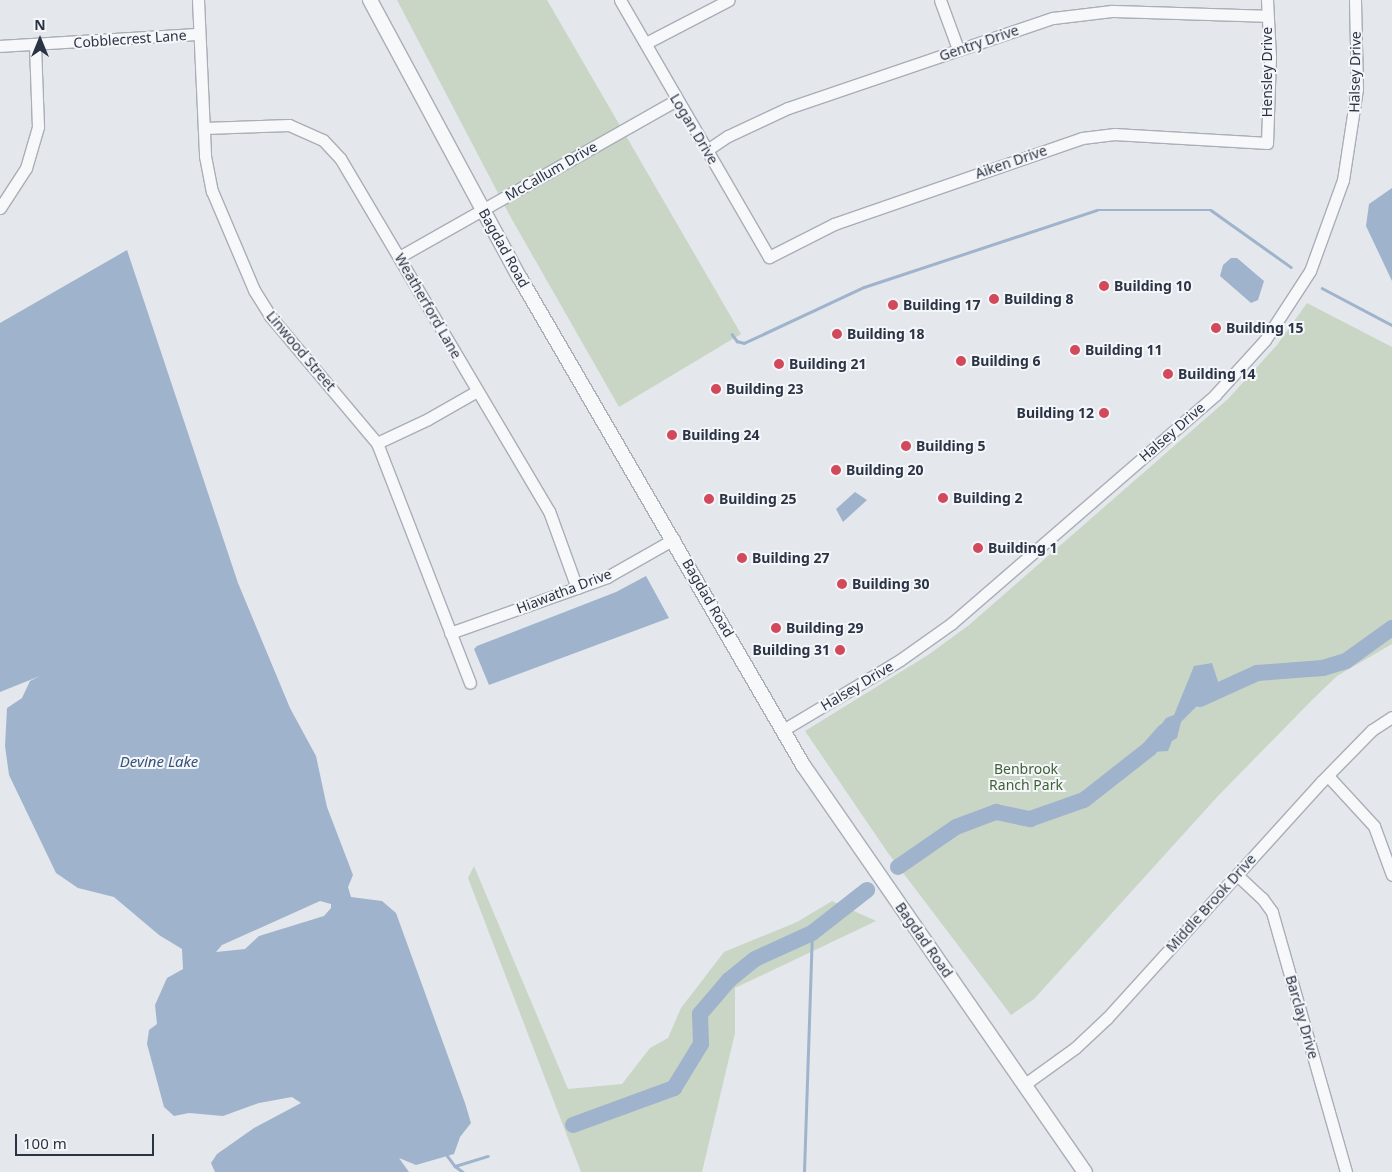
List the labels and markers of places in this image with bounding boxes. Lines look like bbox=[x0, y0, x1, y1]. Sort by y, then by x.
place label: Building 10 bbox=[1114, 278, 1191, 294]
marker: Building 10 bbox=[1098, 280, 1110, 292]
place label: Building 8 bbox=[1004, 291, 1073, 307]
marker: Building 8 bbox=[988, 293, 1000, 305]
place label: Building 17 bbox=[903, 297, 980, 313]
marker: Building 17 bbox=[887, 299, 899, 311]
place label: Building 15 bbox=[1226, 320, 1303, 336]
marker: Building 15 bbox=[1210, 322, 1222, 334]
place label: Building 18 bbox=[847, 326, 924, 342]
marker: Building 18 bbox=[831, 328, 843, 340]
place label: Building 11 bbox=[1085, 342, 1162, 358]
marker: Building 11 bbox=[1069, 344, 1081, 356]
place label: Building 6 bbox=[971, 353, 1040, 369]
marker: Building 6 bbox=[955, 355, 967, 367]
place label: Building 21 bbox=[789, 356, 866, 372]
marker: Building 21 bbox=[773, 358, 785, 370]
place label: Building 14 bbox=[1178, 366, 1255, 382]
marker: Building 14 bbox=[1162, 368, 1174, 380]
place label: Building 23 bbox=[726, 381, 803, 397]
marker: Building 23 bbox=[710, 383, 722, 395]
place label: Building 12 bbox=[1017, 405, 1094, 421]
marker: Building 12 bbox=[1098, 407, 1110, 419]
place label: Building 24 bbox=[682, 427, 759, 443]
marker: Building 24 bbox=[666, 429, 678, 441]
place label: Building 5 bbox=[916, 438, 985, 454]
marker: Building 5 bbox=[900, 440, 912, 452]
place label: Building 20 bbox=[846, 462, 923, 478]
marker: Building 20 bbox=[830, 464, 842, 476]
place label: Building 2 bbox=[953, 490, 1022, 506]
place label: Building 25 bbox=[719, 491, 796, 507]
marker: Building 2 bbox=[937, 492, 949, 504]
marker: Building 25 bbox=[703, 493, 715, 505]
place label: Building 1 bbox=[988, 540, 1057, 556]
marker: Building 1 bbox=[972, 542, 984, 554]
place label: Building 27 bbox=[752, 550, 829, 566]
marker: Building 27 bbox=[736, 552, 748, 564]
place label: Building 30 bbox=[852, 576, 929, 592]
marker: Building 30 bbox=[836, 578, 848, 590]
place label: Building 29 bbox=[786, 620, 863, 636]
marker: Building 29 bbox=[770, 622, 782, 634]
place label: Building 31 bbox=[753, 642, 830, 658]
marker: Building 31 bbox=[834, 644, 846, 656]

